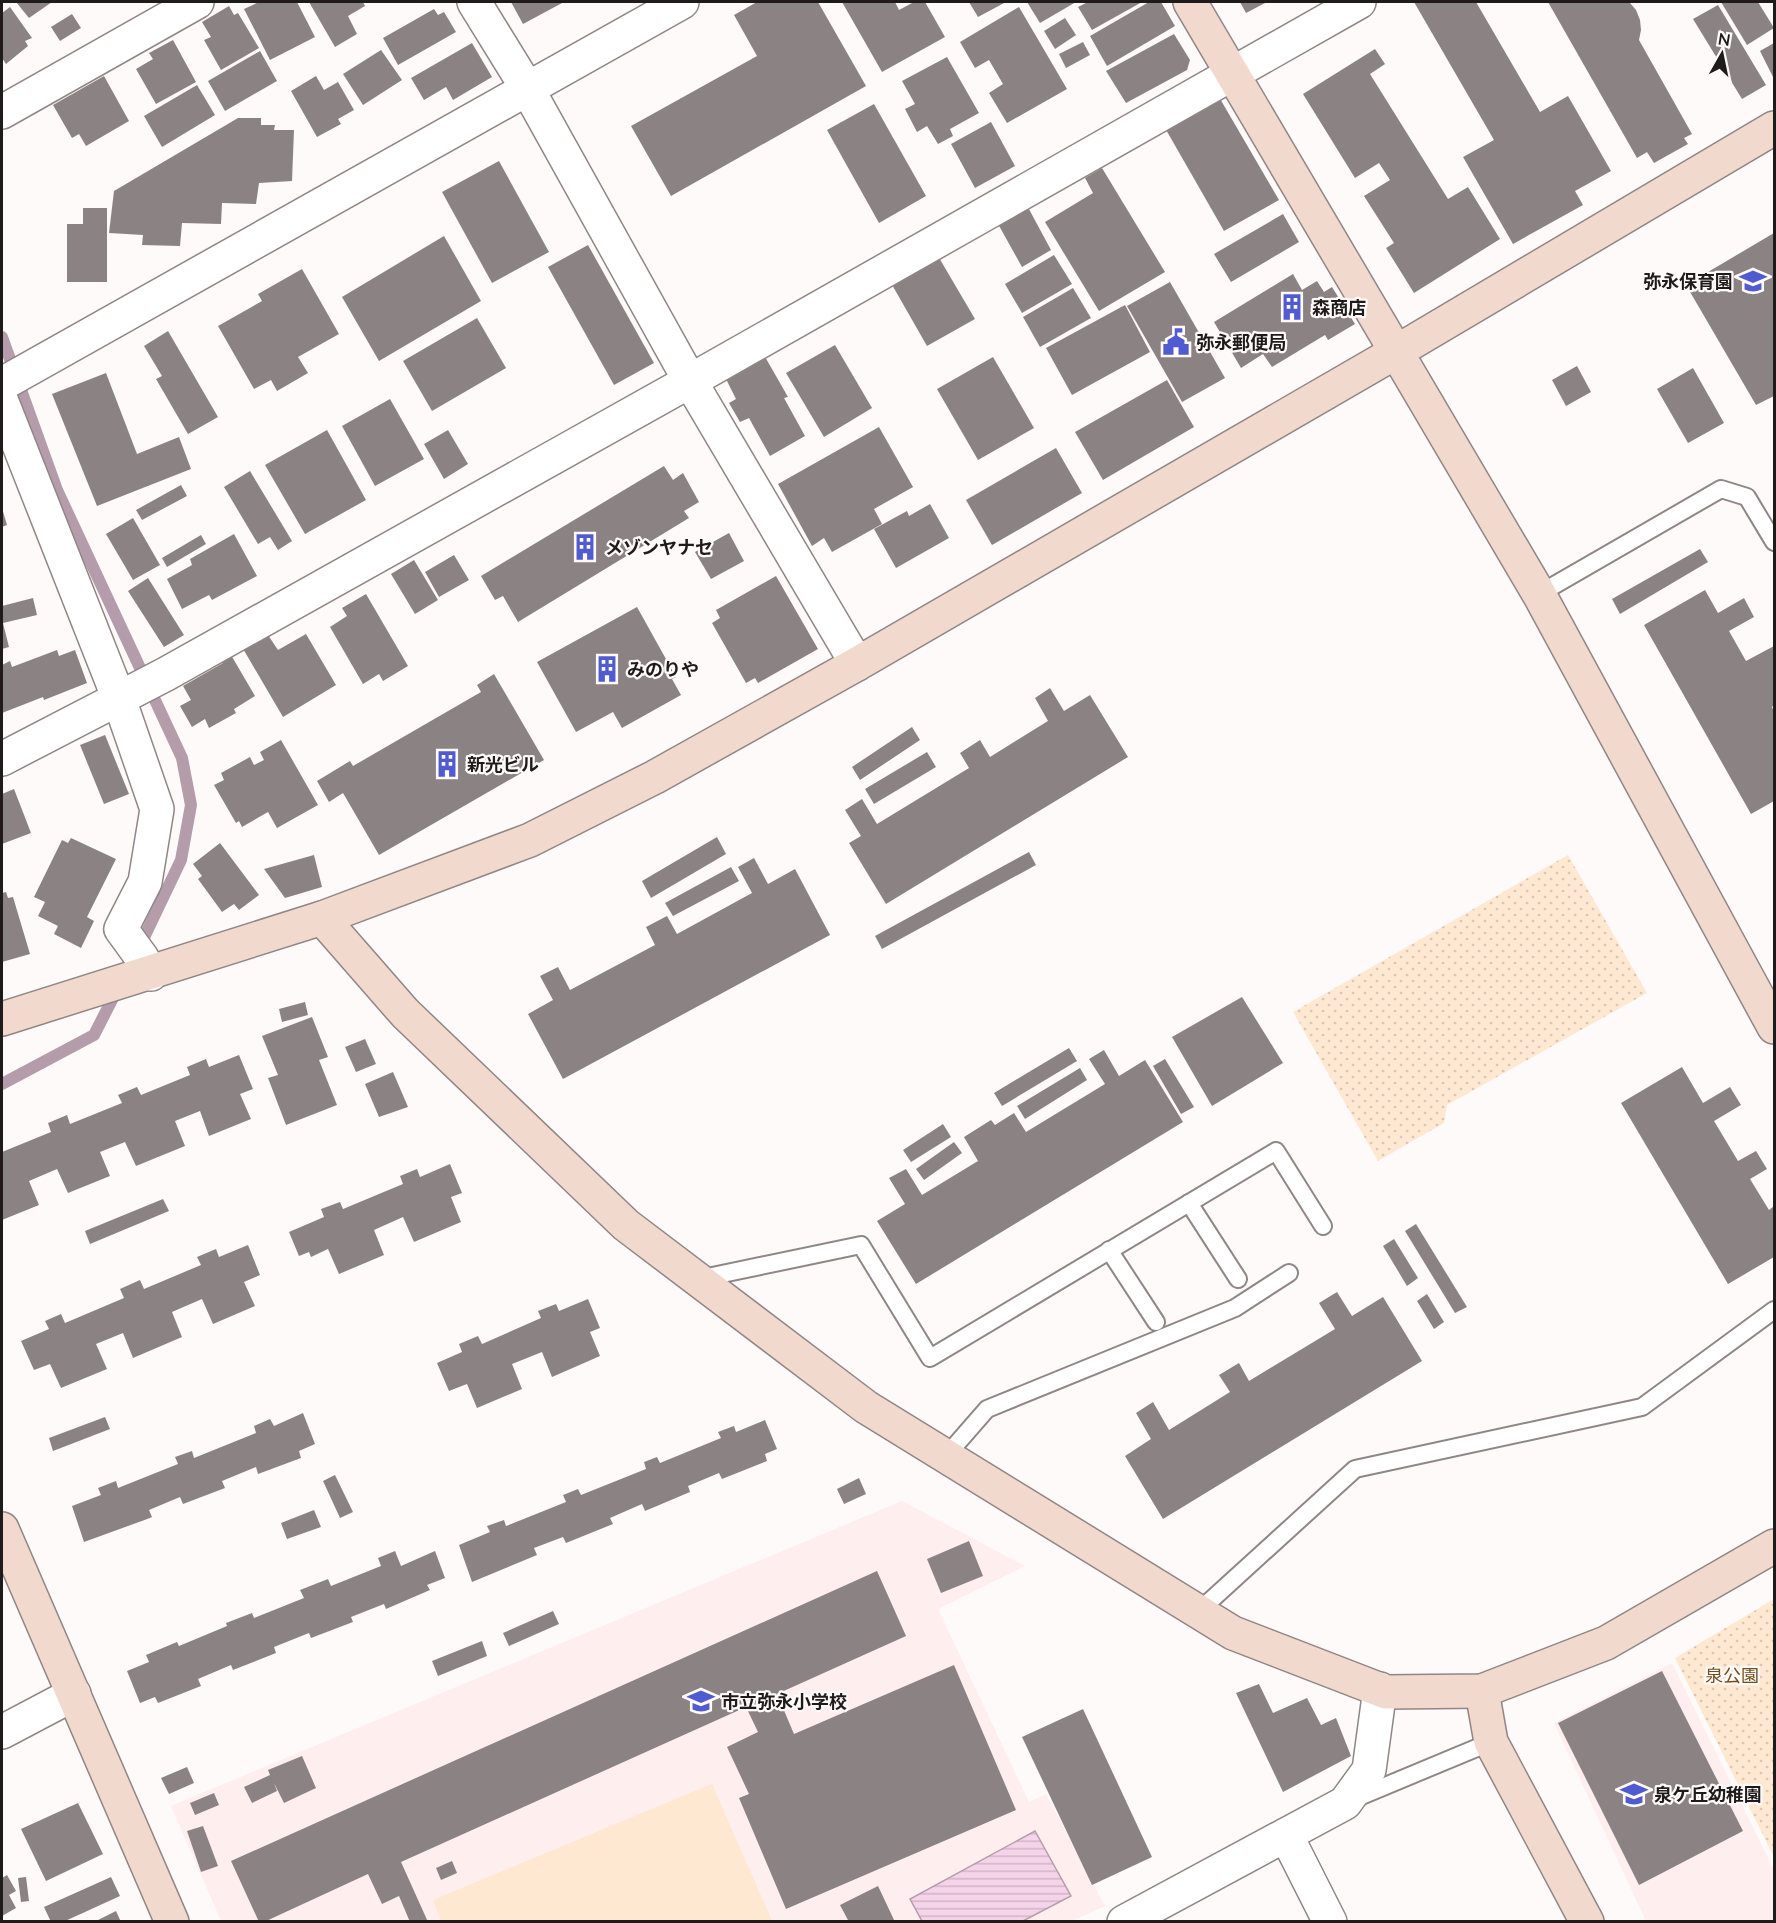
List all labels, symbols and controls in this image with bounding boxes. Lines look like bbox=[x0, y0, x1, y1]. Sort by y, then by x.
north arrow bbox=[1692, 24, 1752, 84]
text: N bbox=[1717, 28, 1732, 49]
school or university icon: 弥永保育園 bbox=[1738, 266, 1768, 296]
place label: 弥永保育園 bbox=[1643, 270, 1733, 292]
building icon: 森商店 bbox=[1277, 292, 1307, 322]
place label: 森商店 bbox=[1312, 296, 1366, 318]
public building icon: 弥永郵便局 bbox=[1161, 327, 1191, 357]
place label: 弥永郵便局 bbox=[1196, 331, 1286, 353]
building icon: メゾンヤナセ bbox=[570, 532, 600, 562]
place label: メゾンヤナセ bbox=[605, 536, 713, 558]
building icon: みのりや bbox=[592, 654, 622, 684]
place label: みのりや bbox=[627, 658, 699, 680]
building icon: 新光ビル bbox=[432, 749, 462, 779]
place label: 新光ビル bbox=[467, 753, 539, 775]
park label: 泉公園 bbox=[1705, 1664, 1759, 1686]
school or university icon: 市立弥永小学校 bbox=[686, 1686, 716, 1716]
place label: 市立弥永小学校 bbox=[721, 1690, 847, 1712]
school or university icon: 泉ケ丘幼稚園 bbox=[1619, 1779, 1649, 1809]
place label: 泉ケ丘幼稚園 bbox=[1654, 1783, 1762, 1805]

